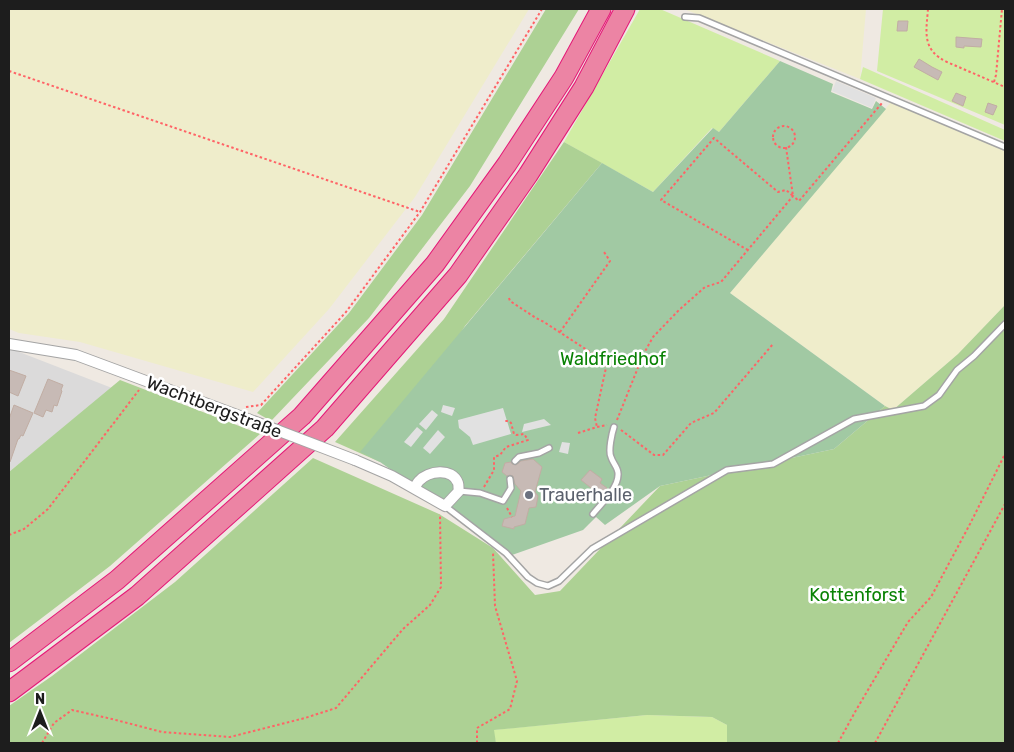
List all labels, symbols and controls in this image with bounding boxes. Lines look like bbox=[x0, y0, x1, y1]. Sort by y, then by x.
park label: Waldfriedhof bbox=[560, 348, 666, 370]
street label: Wachtbergstraße bbox=[143, 371, 285, 443]
place label: Trauerhalle bbox=[539, 484, 632, 506]
marker: Trauerhalle bbox=[523, 489, 535, 501]
park label: Kottenforst bbox=[809, 584, 905, 606]
north arrow bbox=[15, 687, 65, 737]
text: N bbox=[35, 691, 45, 708]

